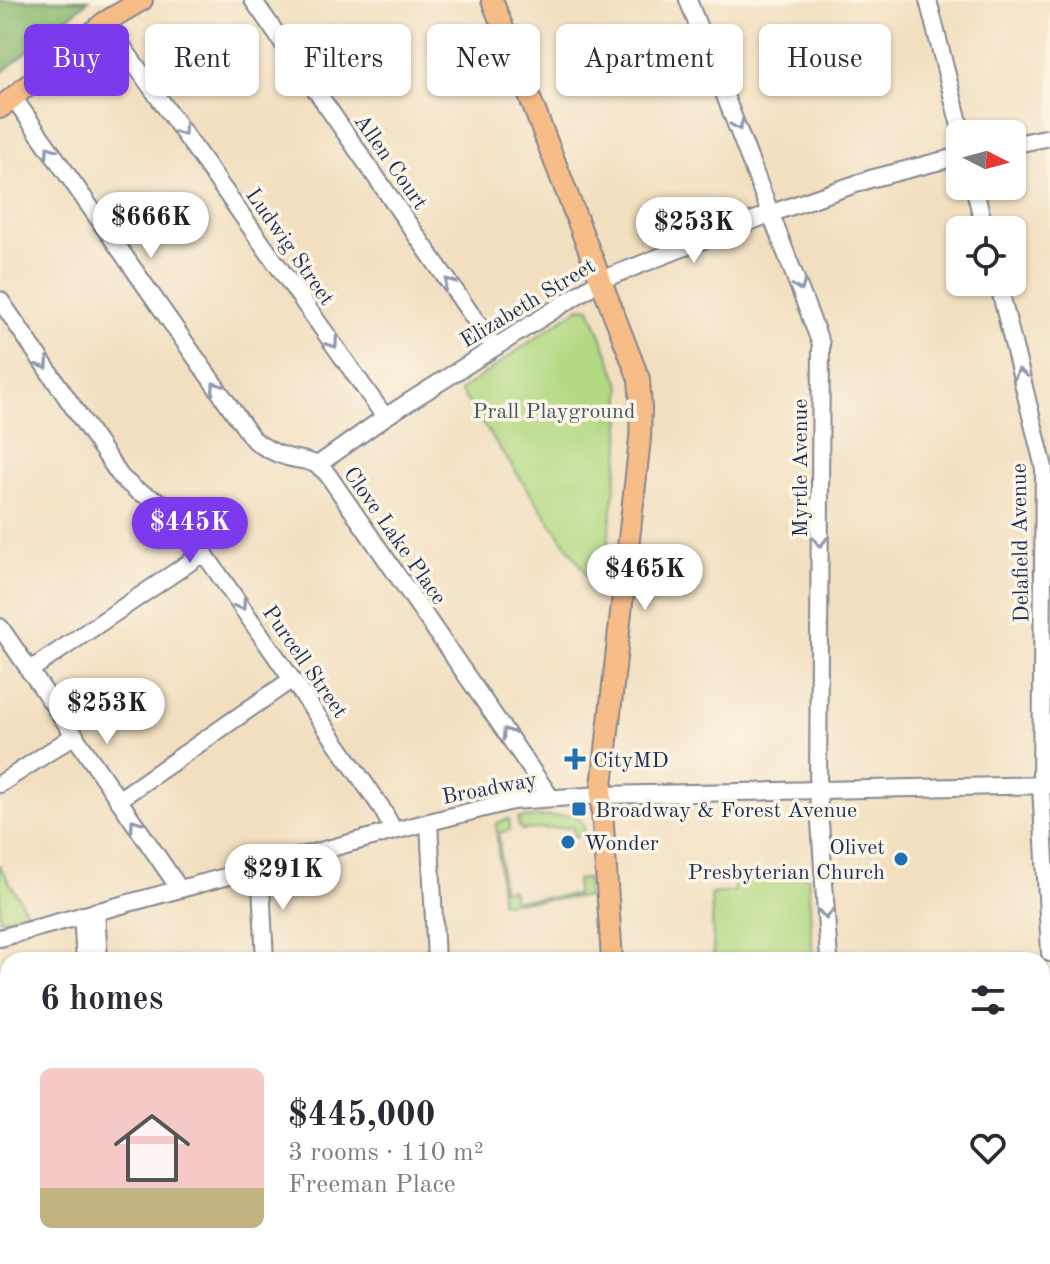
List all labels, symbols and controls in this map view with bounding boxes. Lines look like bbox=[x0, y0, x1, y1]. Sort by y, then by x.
chip: Buy bbox=[24, 24, 129, 96]
chip: Rent bbox=[145, 24, 259, 96]
chip: Filters bbox=[275, 24, 411, 96]
chip: New bbox=[427, 24, 540, 96]
chip: Apartment bbox=[556, 24, 743, 96]
chip: House bbox=[759, 24, 891, 96]
street label: Allen Court bbox=[350, 110, 431, 214]
one-way arrow bbox=[728, 117, 745, 131]
north arrow bbox=[946, 120, 1026, 200]
map controls bbox=[946, 120, 1026, 296]
one-way arrow bbox=[173, 123, 187, 137]
one-way arrow bbox=[45, 145, 60, 159]
street label: Ludwig Street bbox=[241, 185, 338, 310]
pin: $666K bbox=[95, 192, 207, 260]
pin: $253K bbox=[638, 197, 750, 265]
text: $666K bbox=[111, 205, 191, 231]
text: $253K bbox=[654, 210, 734, 236]
button: locate bbox=[946, 216, 1026, 296]
street label: Elizabeth Street bbox=[457, 255, 599, 353]
one-way arrow bbox=[444, 277, 459, 291]
one-way arrow bbox=[790, 278, 807, 292]
one-way arrow bbox=[323, 335, 338, 349]
one-way arrow bbox=[34, 356, 49, 370]
one-way arrow bbox=[1013, 368, 1030, 381]
one-way arrow bbox=[211, 381, 226, 395]
street label: Myrtle Avenue bbox=[790, 399, 812, 537]
park label: Prall Playground bbox=[473, 401, 635, 423]
street label: Clove Lake Place bbox=[339, 463, 450, 609]
street label: Delafield Avenue bbox=[1009, 463, 1033, 623]
pin: $445K bbox=[134, 497, 246, 565]
text: $445K bbox=[150, 510, 230, 536]
one-way arrow bbox=[812, 536, 829, 549]
pin: $465K bbox=[589, 544, 701, 612]
text: $465K bbox=[605, 557, 685, 583]
one-way arrow bbox=[231, 597, 246, 611]
street label: Purcell Street bbox=[258, 602, 351, 722]
pin: $253K bbox=[51, 678, 163, 746]
text: $253K bbox=[67, 691, 147, 717]
one-way arrow bbox=[502, 728, 517, 742]
marker: CityMD bbox=[564, 748, 586, 770]
place label: CityMD bbox=[593, 750, 669, 772]
street label: Broadway bbox=[440, 769, 539, 809]
marker: Broadway & Forest Avenue bbox=[570, 800, 588, 818]
place label: Broadway & Forest Avenue bbox=[595, 800, 857, 822]
one-way arrow bbox=[130, 818, 145, 832]
marker: Wonder bbox=[559, 833, 577, 851]
place label: Wonder bbox=[584, 833, 659, 855]
place label: Olivet Presbyterian Church bbox=[688, 837, 885, 884]
pin: $291K bbox=[227, 844, 339, 912]
marker: Olivet Presbyterian Church bbox=[892, 850, 910, 868]
text: $291K bbox=[243, 857, 323, 883]
one-way arrow bbox=[817, 908, 834, 921]
icon: filters bbox=[966, 978, 1010, 1022]
text: 6 homes bbox=[40, 983, 163, 1017]
text: $445,000 bbox=[288, 1099, 436, 1133]
icon: home bbox=[104, 1100, 200, 1196]
icon: heart bbox=[966, 1126, 1010, 1170]
text: 3 rooms · 110 m² bbox=[288, 1140, 484, 1166]
text: Freeman Place bbox=[288, 1172, 456, 1198]

